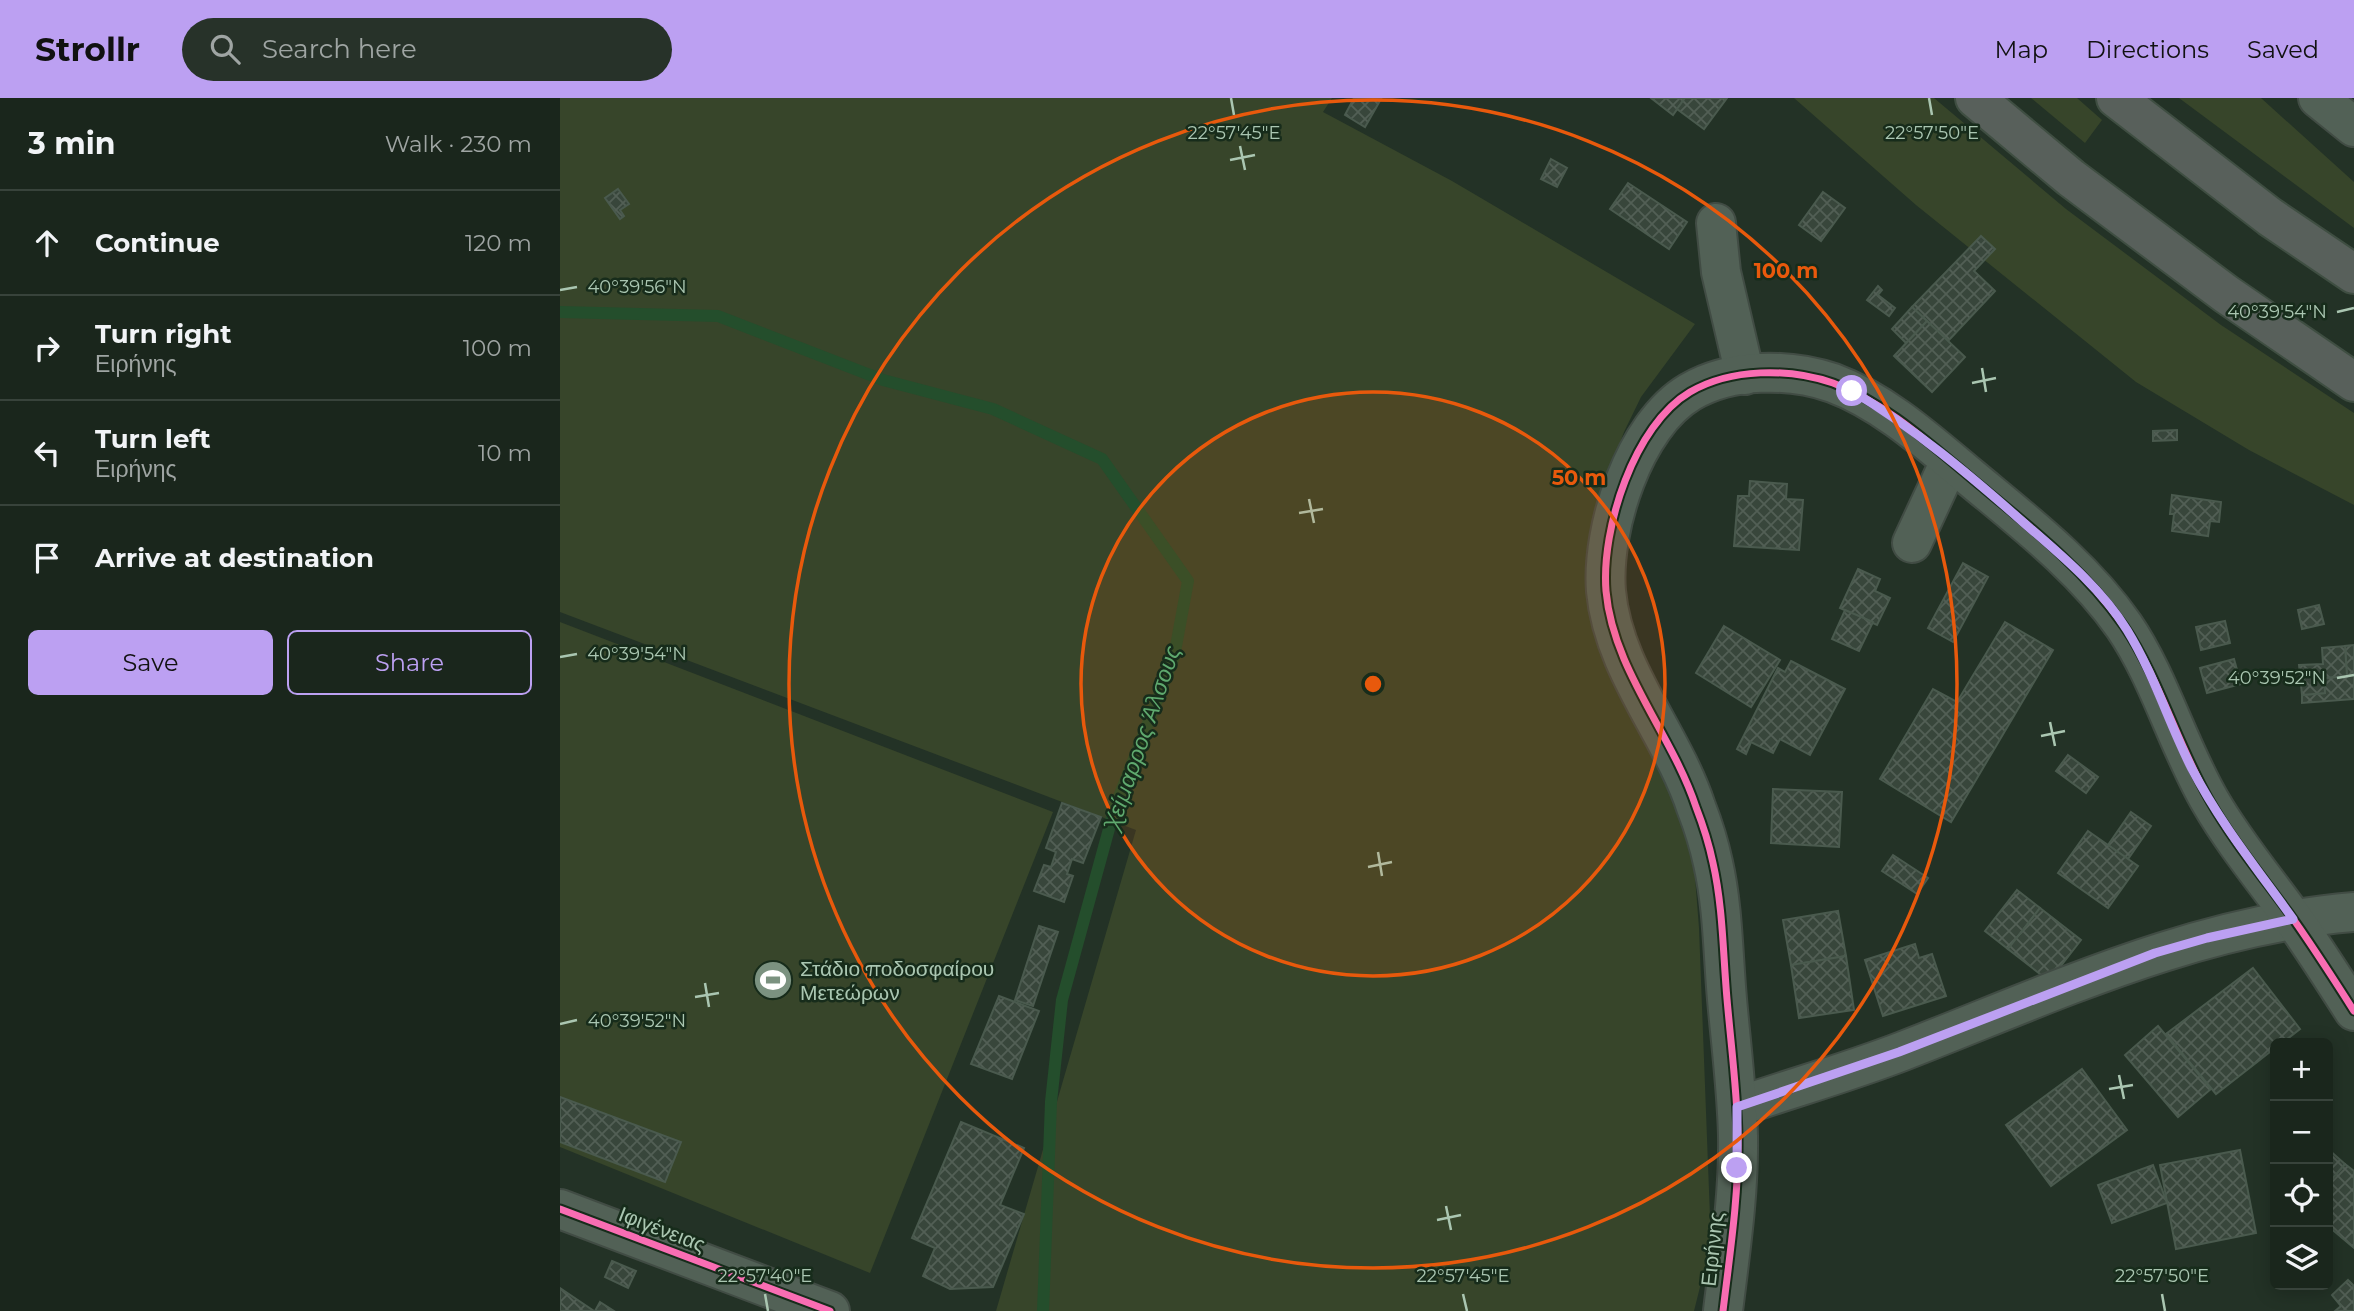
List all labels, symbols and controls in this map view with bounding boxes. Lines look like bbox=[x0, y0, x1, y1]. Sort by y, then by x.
search box bbox=[182, 18, 672, 81]
text: Strollr bbox=[35, 29, 140, 69]
icon: search bbox=[206, 30, 244, 68]
text: Search here bbox=[262, 33, 417, 65]
text: Map bbox=[1995, 35, 2048, 64]
text: Directions bbox=[2086, 35, 2209, 64]
text: Saved bbox=[2247, 35, 2319, 64]
text: 22°57'45"E bbox=[1188, 122, 1280, 144]
text: 22°57'50"E bbox=[1885, 122, 1979, 144]
text: 3 min bbox=[28, 125, 115, 162]
text: Walk · 230 m bbox=[385, 130, 532, 158]
icon: ahead bbox=[28, 224, 66, 262]
text: Continue bbox=[95, 227, 220, 259]
text: 120 m bbox=[465, 229, 532, 257]
text: 100 m bbox=[1754, 258, 1818, 283]
text: 40°39'56"N bbox=[587, 276, 687, 298]
text: 40°39'54"N bbox=[2227, 301, 2327, 323]
text: Turn right bbox=[95, 318, 231, 350]
icon: right bbox=[28, 329, 66, 367]
text: 100 m bbox=[463, 334, 532, 362]
text: Ειρήνης bbox=[95, 350, 177, 378]
route start bbox=[1836, 375, 1867, 406]
text: Turn left bbox=[95, 423, 211, 455]
icon: left bbox=[28, 434, 66, 472]
text: 10 m bbox=[478, 439, 532, 467]
text: Ειρήνης bbox=[95, 455, 177, 483]
text: 50 m bbox=[1552, 465, 1606, 490]
icon: arrive bbox=[28, 539, 66, 577]
text: Arrive at destination bbox=[95, 542, 374, 574]
button: Save bbox=[28, 630, 273, 695]
button: Share bbox=[287, 630, 532, 695]
water label: Χείμαρρος Άλσους bbox=[1097, 641, 1187, 835]
text: 40°39'54"N bbox=[587, 643, 687, 665]
text: 40°39'52"N bbox=[2228, 667, 2326, 689]
centre of rings bbox=[1361, 672, 1385, 696]
place label: Στάδιο ποδοσφαίρου Μετεώρων bbox=[800, 956, 994, 1005]
sports icon: Στάδιο ποδοσφαίρου Μετεώρων bbox=[752, 959, 794, 1001]
text: 40°39'52"N bbox=[588, 1010, 686, 1032]
map controls bbox=[2270, 1038, 2333, 1290]
button: + bbox=[2270, 1038, 2333, 1101]
button: − bbox=[2270, 1101, 2333, 1164]
route end bbox=[1721, 1152, 1752, 1183]
button: locate bbox=[2270, 1164, 2333, 1227]
street label: Ιφιγένειας bbox=[615, 1201, 709, 1257]
street label: Ειρήνης bbox=[1696, 1211, 1728, 1287]
button: layers bbox=[2270, 1227, 2333, 1290]
text: 22°57'40"E bbox=[718, 1265, 812, 1287]
text: 22°57'45"E bbox=[1417, 1265, 1509, 1287]
text: 22°57'50"E bbox=[2115, 1265, 2209, 1287]

